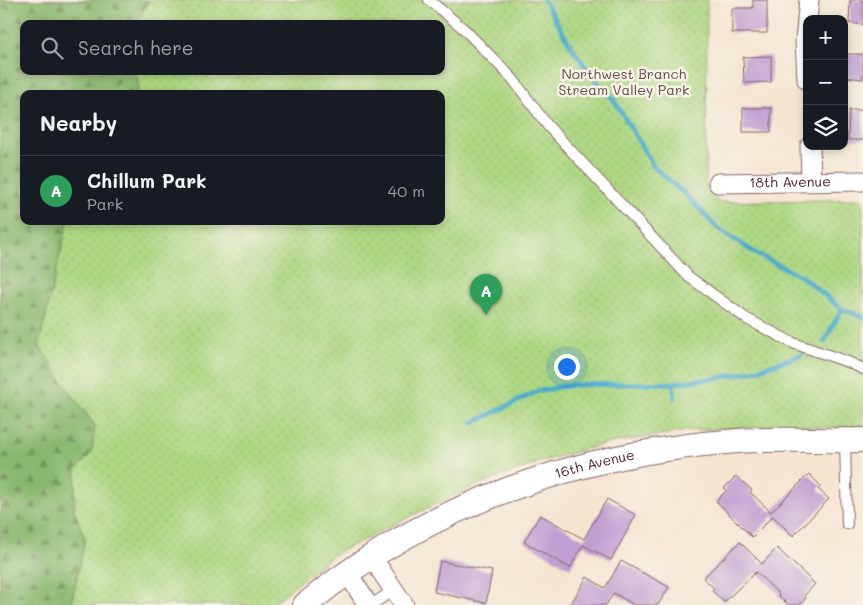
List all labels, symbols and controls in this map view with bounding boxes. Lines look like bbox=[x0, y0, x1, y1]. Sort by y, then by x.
map controls bbox=[803, 15, 848, 150]
button: + bbox=[803, 15, 848, 60]
search box bbox=[20, 20, 445, 75]
icon: search bbox=[38, 34, 66, 62]
text: Search here bbox=[78, 35, 194, 60]
button: − bbox=[803, 60, 848, 105]
park label: Northwest Branch Stream Valley Park bbox=[558, 64, 690, 99]
button: layers bbox=[803, 105, 848, 150]
text: Nearby bbox=[40, 109, 117, 136]
text: Chillum Park bbox=[87, 168, 206, 193]
street label: 18th Avenue bbox=[749, 171, 831, 192]
text: A bbox=[50, 180, 62, 201]
text: 40 m bbox=[388, 180, 425, 201]
text: Park bbox=[87, 193, 123, 214]
pin: A bbox=[470, 274, 502, 315]
your location bbox=[554, 354, 580, 380]
street label: 16th Avenue bbox=[552, 445, 636, 483]

